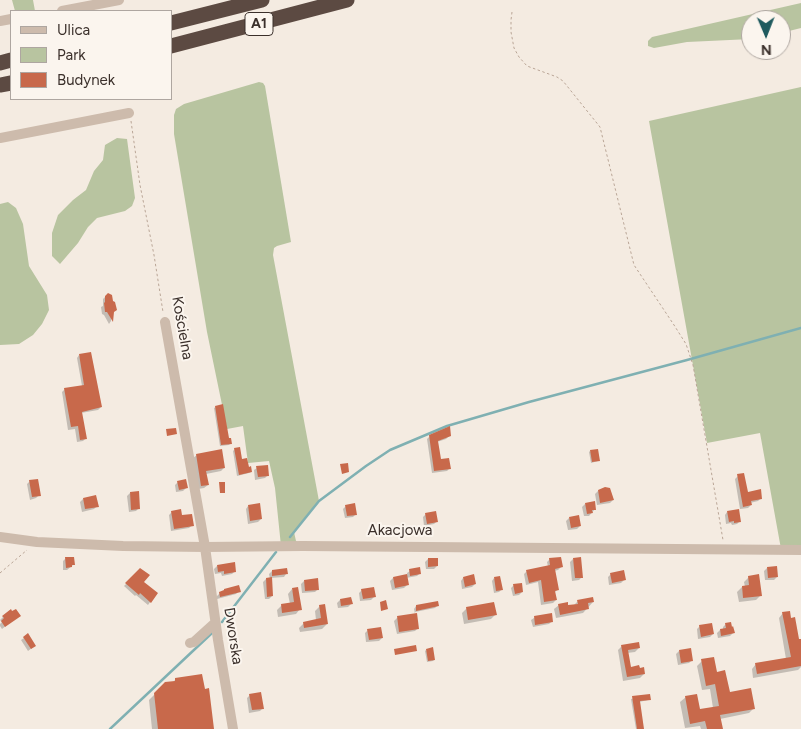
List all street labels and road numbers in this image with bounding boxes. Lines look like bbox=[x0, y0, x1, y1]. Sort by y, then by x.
road number: A1 bbox=[245, 12, 273, 36]
street label: Kościelna bbox=[168, 295, 196, 361]
street label: Akacjowa bbox=[368, 522, 432, 540]
street label: Dworska bbox=[220, 606, 246, 666]

